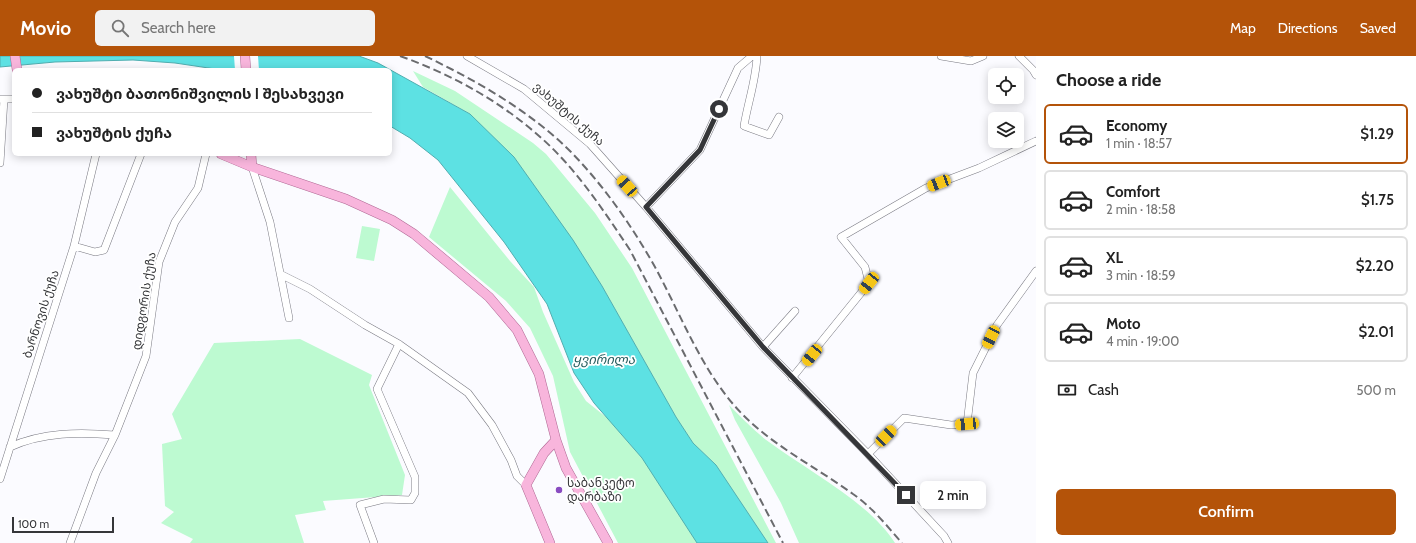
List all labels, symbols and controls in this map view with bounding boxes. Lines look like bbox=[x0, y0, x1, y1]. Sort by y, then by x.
search box bbox=[95, 10, 375, 46]
text: Movio bbox=[20, 17, 71, 40]
icon: search bbox=[109, 17, 131, 39]
text: Search here bbox=[141, 19, 216, 37]
text: Map bbox=[1230, 19, 1256, 37]
text: Directions bbox=[1278, 19, 1338, 37]
text: Saved bbox=[1360, 19, 1396, 37]
map controls bbox=[988, 68, 1024, 148]
button: locate bbox=[988, 68, 1024, 104]
text: Choose a ride bbox=[1056, 69, 1161, 91]
street label: ვახუშტის ქუჩა bbox=[531, 79, 608, 148]
text: ვახუშტი ბათონიშვილის I შესახვევი bbox=[56, 85, 344, 103]
route start bbox=[710, 100, 728, 118]
button: layers bbox=[988, 112, 1024, 148]
icon: car bbox=[1058, 116, 1094, 152]
text: Economy bbox=[1106, 117, 1167, 135]
text: ვახუშტის ქუჩა bbox=[56, 124, 172, 142]
text: $1.29 bbox=[1360, 125, 1394, 143]
text: 1 min · 18:57 bbox=[1106, 135, 1172, 151]
car bbox=[615, 173, 639, 199]
car bbox=[926, 173, 952, 193]
icon: car bbox=[1058, 182, 1094, 218]
text: Comfort bbox=[1106, 183, 1160, 201]
text: $1.75 bbox=[1361, 191, 1394, 209]
text: 2 min · 18:58 bbox=[1106, 201, 1176, 217]
icon: car bbox=[1058, 248, 1094, 284]
text: XL bbox=[1106, 249, 1123, 267]
street label: დიდგორის ქუჩა bbox=[128, 251, 160, 351]
text: $2.20 bbox=[1356, 257, 1394, 275]
text: 3 min · 18:59 bbox=[1106, 267, 1176, 283]
street label: ბარნოვის ქუჩა bbox=[19, 268, 62, 360]
car bbox=[857, 270, 881, 296]
icon: car bbox=[1058, 314, 1094, 350]
text: Moto bbox=[1106, 315, 1140, 333]
text: $2.01 bbox=[1358, 323, 1394, 341]
car bbox=[980, 324, 1002, 350]
text: 4 min · 19:00 bbox=[1106, 333, 1179, 349]
car bbox=[800, 342, 824, 368]
water label: ყვირილა bbox=[573, 351, 636, 368]
icon: cash bbox=[1056, 379, 1078, 401]
text: Cash bbox=[1088, 381, 1119, 399]
text: 500 m bbox=[1356, 382, 1396, 398]
car bbox=[955, 417, 979, 431]
car bbox=[873, 423, 899, 449]
place label: საბანკეტო დარბაზი bbox=[567, 475, 635, 505]
callout: 2 min bbox=[920, 481, 986, 509]
marker: საბანკეტო დარბაზი bbox=[554, 485, 564, 495]
route end bbox=[897, 486, 915, 504]
text: 2 min bbox=[937, 487, 969, 503]
button: Confirm bbox=[1056, 489, 1396, 535]
scale bar bbox=[12, 515, 114, 534]
text: 100 m bbox=[18, 517, 49, 531]

